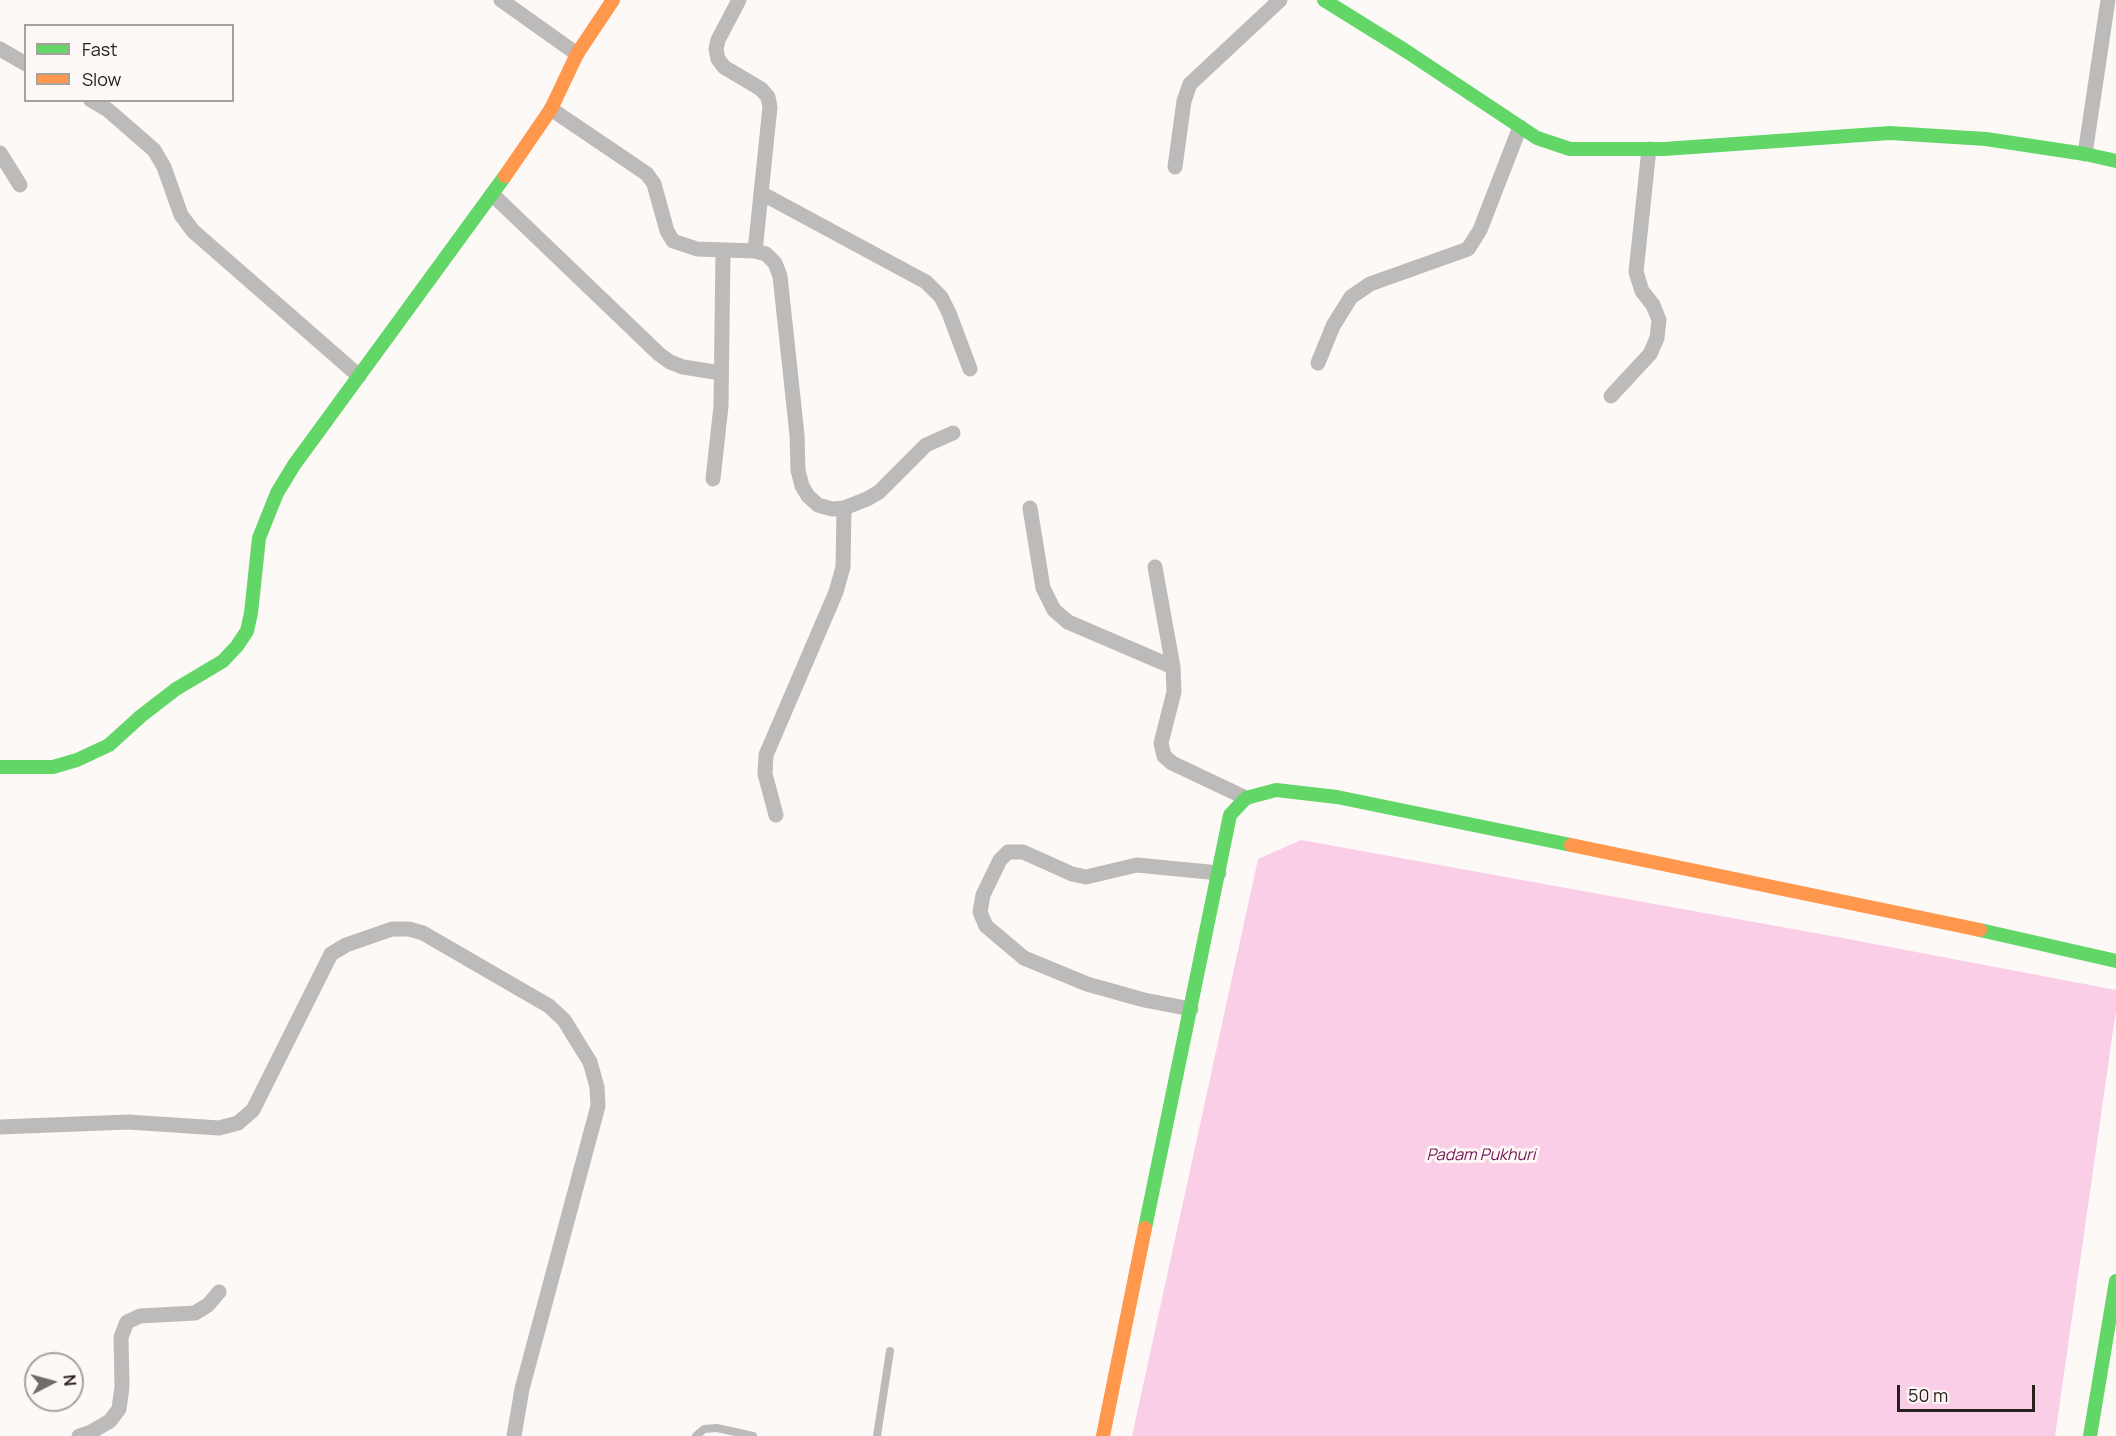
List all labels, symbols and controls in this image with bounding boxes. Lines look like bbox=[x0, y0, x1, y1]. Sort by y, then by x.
legend bbox=[24, 24, 234, 102]
text: Fast bbox=[82, 37, 117, 61]
text: Slow bbox=[82, 67, 121, 91]
water label: Padam Pukhuri bbox=[1427, 1146, 1535, 1166]
north arrow bbox=[24, 1352, 84, 1412]
text: N bbox=[58, 1373, 81, 1387]
scale bar bbox=[1900, 1373, 2038, 1411]
text: 50 m bbox=[1908, 1383, 1948, 1407]

